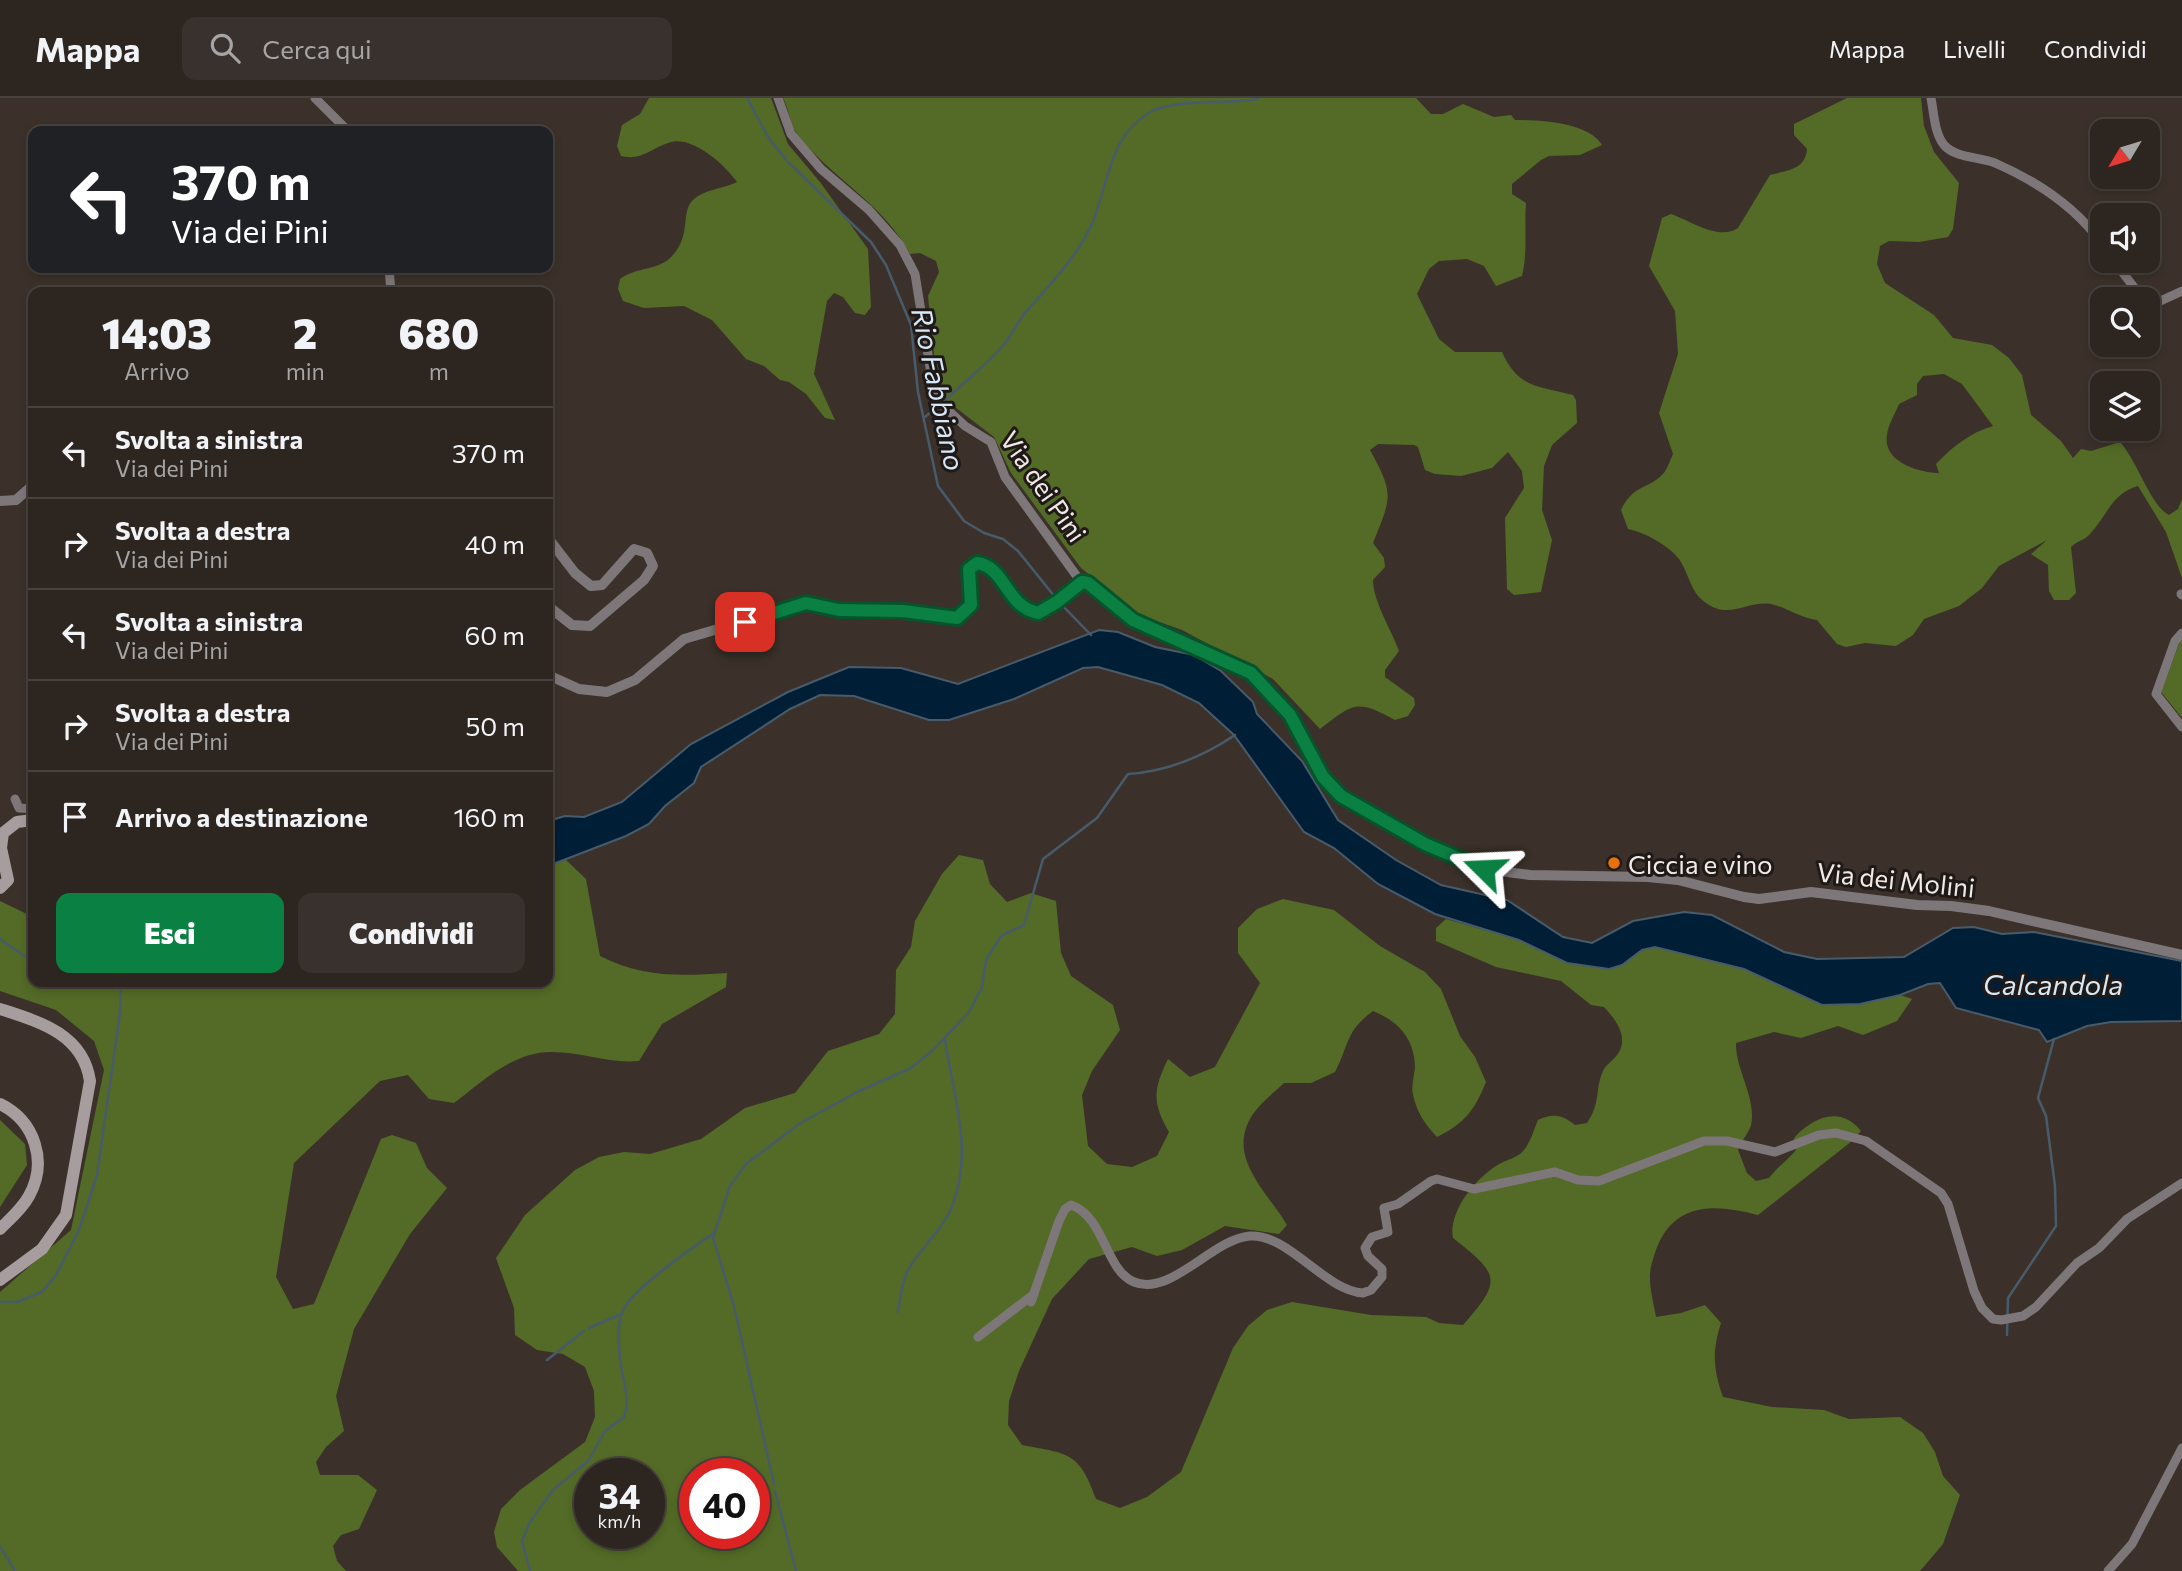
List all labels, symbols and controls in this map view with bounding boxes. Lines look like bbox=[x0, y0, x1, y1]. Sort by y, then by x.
search box bbox=[182, 17, 672, 80]
text: Mappa bbox=[35, 28, 140, 69]
icon: search bbox=[206, 29, 244, 67]
text: Cerca qui bbox=[262, 33, 372, 64]
text: Mappa bbox=[1829, 34, 1905, 63]
text: Livelli bbox=[1943, 34, 2006, 63]
text: Condividi bbox=[2044, 34, 2147, 63]
north arrow bbox=[2090, 119, 2160, 189]
map controls bbox=[2090, 119, 2160, 441]
text: 370 m bbox=[171, 150, 310, 210]
icon: left bbox=[56, 154, 147, 245]
button: sound bbox=[2090, 203, 2160, 273]
text: Via dei Pini bbox=[171, 210, 329, 250]
button: search bbox=[2090, 287, 2160, 357]
water label: Rio Fabbiano bbox=[905, 304, 973, 474]
text: 14:03 bbox=[102, 306, 212, 358]
text: 2 bbox=[293, 306, 317, 358]
text: 680 bbox=[399, 306, 479, 358]
text: Arrivo bbox=[124, 357, 189, 385]
text: min bbox=[286, 357, 325, 385]
text: m bbox=[429, 357, 449, 385]
button: layers bbox=[2090, 371, 2160, 441]
text: Svolta a sinistra bbox=[115, 423, 303, 454]
street label: Via dei Pini bbox=[995, 425, 1093, 547]
icon: left bbox=[56, 434, 94, 472]
text: 370 m bbox=[452, 437, 525, 468]
text: Via dei Pini bbox=[115, 454, 228, 482]
text: Svolta a destra bbox=[115, 514, 290, 545]
icon: right bbox=[56, 525, 94, 563]
text: 40 m bbox=[465, 528, 525, 559]
text: Via dei Pini bbox=[115, 545, 228, 573]
pin bbox=[715, 592, 775, 652]
icon: arrive bbox=[726, 603, 764, 641]
text: Svolta a sinistra bbox=[115, 605, 303, 636]
icon: left bbox=[56, 616, 94, 654]
text: 60 m bbox=[465, 619, 525, 650]
text: Via dei Pini bbox=[115, 636, 228, 664]
text: Svolta a destra bbox=[115, 696, 290, 727]
icon: right bbox=[56, 707, 94, 745]
text: 50 m bbox=[465, 710, 525, 741]
text: Via dei Pini bbox=[115, 727, 228, 755]
icon: arrive bbox=[56, 798, 94, 836]
text: Arrivo a destinazione bbox=[115, 801, 368, 832]
text: 160 m bbox=[453, 801, 525, 832]
position arrow bbox=[1447, 832, 1521, 906]
place label: Ciccia e vino bbox=[1628, 848, 1773, 879]
marker: Ciccia e vino bbox=[1606, 855, 1622, 871]
street label: Via dei Molini bbox=[1815, 855, 1977, 903]
button: Esci bbox=[56, 893, 284, 973]
button: Condividi bbox=[298, 893, 525, 973]
water label: Calcandola bbox=[1983, 967, 2123, 1001]
speed limit sign: 40 bbox=[679, 1458, 770, 1549]
text: 34 bbox=[599, 1473, 640, 1516]
text: km/h bbox=[598, 1510, 641, 1532]

